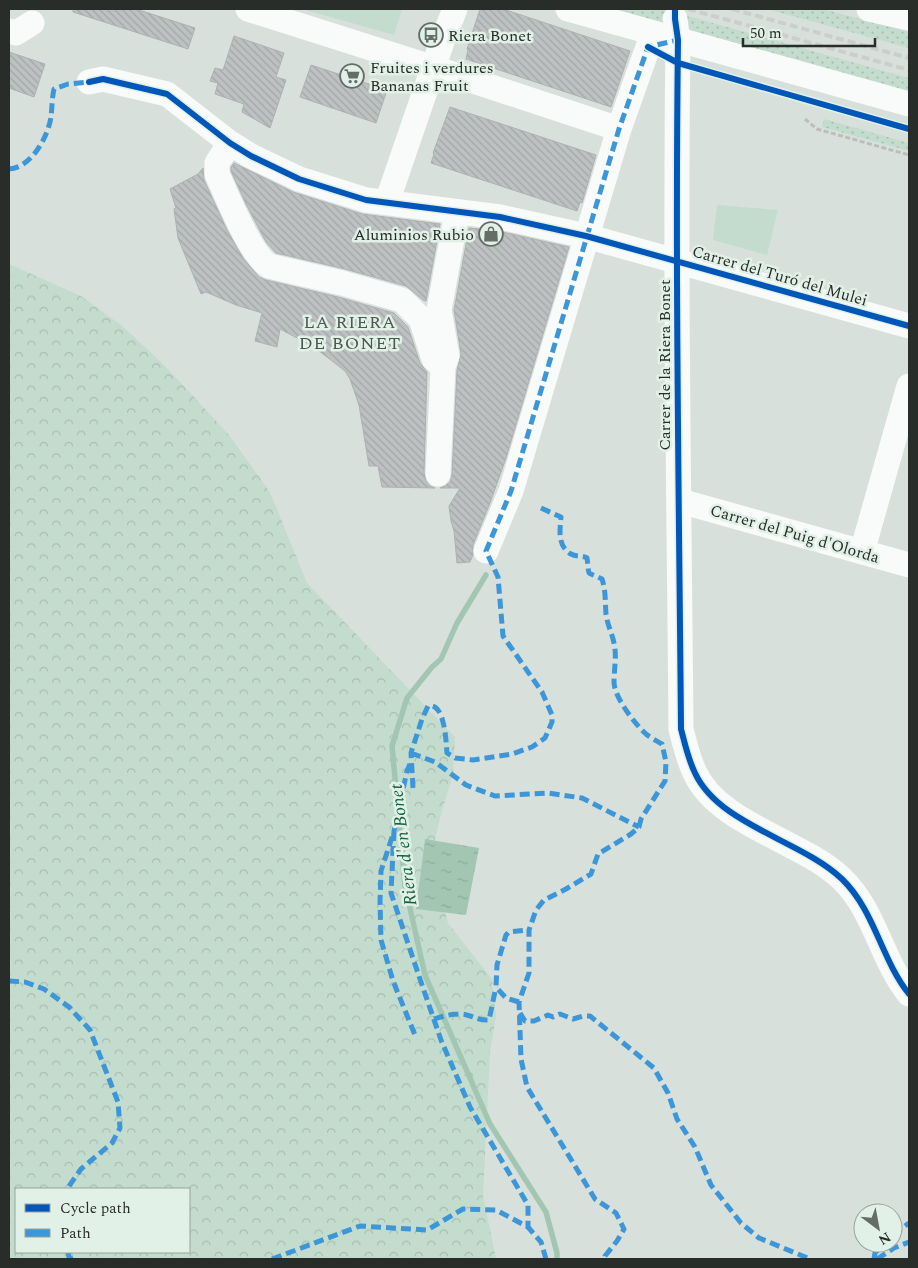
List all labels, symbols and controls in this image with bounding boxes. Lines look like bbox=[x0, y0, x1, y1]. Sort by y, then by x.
scale bar bbox=[743, 15, 876, 47]
bus stop icon: Riera Bonet bbox=[418, 22, 444, 48]
text: 50 m bbox=[750, 22, 782, 45]
place label: Riera Bonet bbox=[448, 24, 532, 48]
place label: Fruites i verdures Bananas Fruit bbox=[370, 56, 494, 98]
supermarket icon: Fruites i verdures Bananas Fruit bbox=[339, 63, 365, 89]
shop icon: Aluminios Rubio bbox=[478, 221, 504, 247]
place label: Aluminios Rubio bbox=[354, 223, 474, 247]
street label: Carrer del Turó del Mulei bbox=[689, 239, 870, 312]
street label: Carrer de la Riera Bonet bbox=[653, 279, 677, 451]
district label: LA RIERA DE BONET bbox=[299, 309, 401, 357]
street label: Carrer del Puig d'Olorda bbox=[707, 498, 882, 570]
water label: Riera d'en Bonet bbox=[383, 782, 424, 907]
legend bbox=[15, 1188, 190, 1253]
text: Cycle path bbox=[60, 1197, 131, 1220]
north arrow bbox=[853, 1203, 903, 1253]
text: Path bbox=[60, 1222, 91, 1245]
text: N bbox=[874, 1227, 895, 1251]

